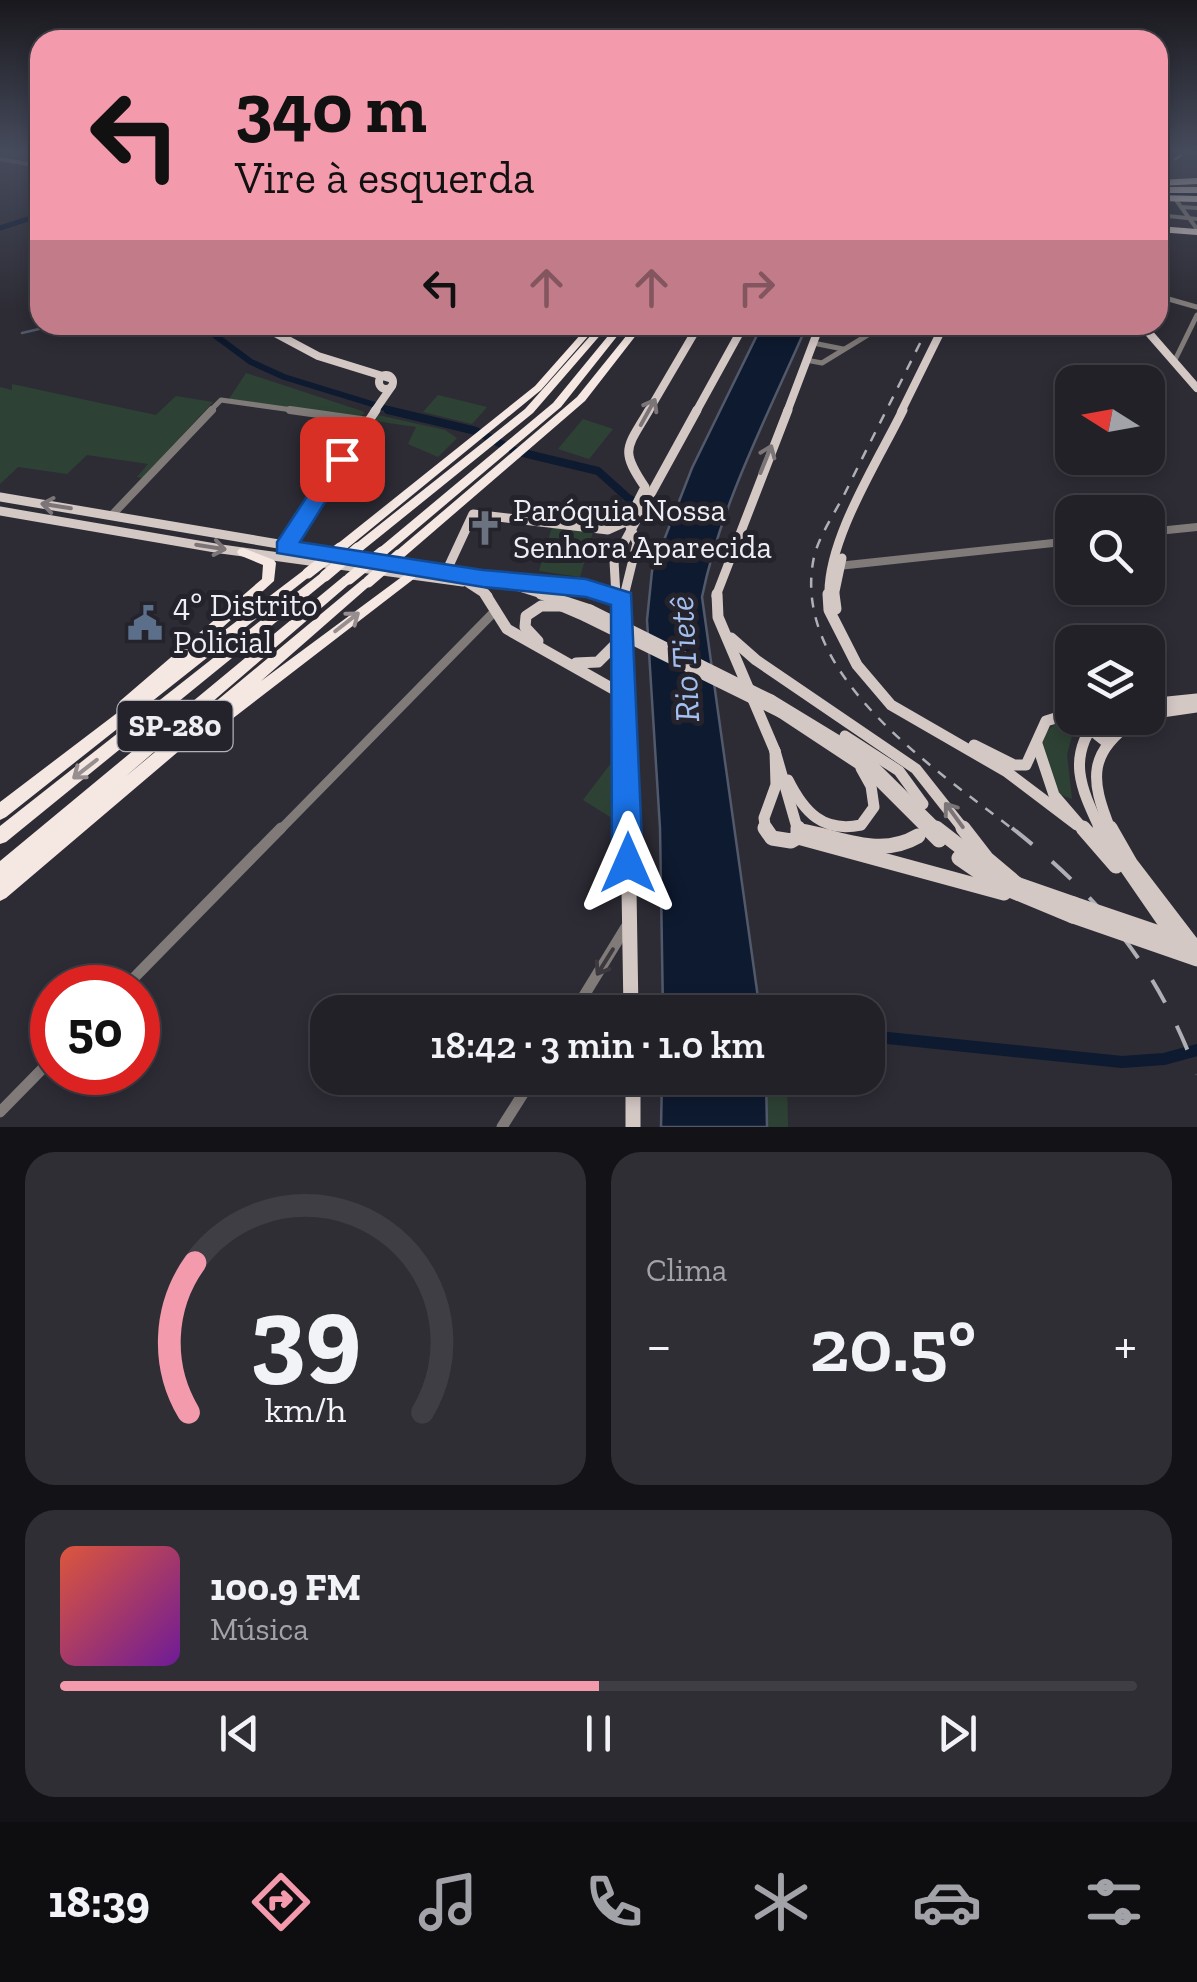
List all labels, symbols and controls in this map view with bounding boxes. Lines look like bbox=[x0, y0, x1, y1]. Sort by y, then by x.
text: 340 m bbox=[235, 66, 427, 150]
icon: left bbox=[70, 70, 200, 200]
text: Vire à esquerda bbox=[235, 151, 535, 205]
icon: left bbox=[414, 260, 469, 315]
icon: ahead bbox=[519, 260, 574, 315]
icon: ahead bbox=[624, 260, 679, 315]
icon: right bbox=[729, 260, 784, 315]
north arrow bbox=[1055, 365, 1165, 475]
map controls bbox=[1055, 365, 1165, 735]
one-way arrow bbox=[639, 398, 659, 427]
pin bbox=[300, 417, 385, 502]
icon: arrive bbox=[315, 432, 370, 487]
one-way arrow bbox=[759, 444, 777, 475]
place label: Paróquia Nossa Senhora Aparecida bbox=[513, 491, 772, 566]
button: search bbox=[1055, 495, 1165, 605]
one-way arrow bbox=[40, 496, 72, 515]
church icon: Paróquia Nossa Senhora Aparecida bbox=[466, 509, 504, 547]
one-way arrow bbox=[194, 539, 227, 557]
place label: 4º Distrito Policial bbox=[173, 586, 318, 661]
water label: Rio Tietê bbox=[660, 595, 708, 723]
public building icon: 4º Distrito Policial bbox=[126, 604, 164, 642]
one-way arrow bbox=[333, 612, 360, 633]
button: layers bbox=[1055, 625, 1165, 735]
road number: SP-280 bbox=[118, 701, 232, 751]
one-way arrow bbox=[72, 758, 99, 779]
one-way arrow bbox=[944, 801, 965, 829]
position arrow bbox=[576, 811, 680, 915]
one-way arrow bbox=[595, 947, 615, 976]
speed limit sign: 50 bbox=[30, 965, 160, 1095]
text: 18:42 · 3 min · 1.0 km bbox=[430, 1022, 765, 1068]
text: Clima bbox=[646, 1251, 727, 1289]
text: 39 bbox=[250, 1272, 361, 1397]
text: 20.5° bbox=[810, 1300, 976, 1390]
text: − bbox=[646, 1312, 672, 1378]
text: + bbox=[1114, 1312, 1137, 1378]
text: km/h bbox=[265, 1388, 346, 1431]
text: 100.9 FM bbox=[210, 1564, 361, 1610]
text: Música bbox=[210, 1610, 309, 1648]
icon: previous bbox=[212, 1706, 267, 1761]
icon: pause bbox=[571, 1706, 626, 1761]
icon: next bbox=[930, 1706, 985, 1761]
icon: directions bbox=[246, 1867, 316, 1937]
icon: music bbox=[413, 1867, 483, 1937]
icon: phone bbox=[579, 1867, 649, 1937]
icon: climate bbox=[746, 1867, 816, 1937]
icon: car bbox=[912, 1867, 982, 1937]
icon: filters bbox=[1079, 1867, 1149, 1937]
text: 18:39 bbox=[48, 1875, 150, 1929]

